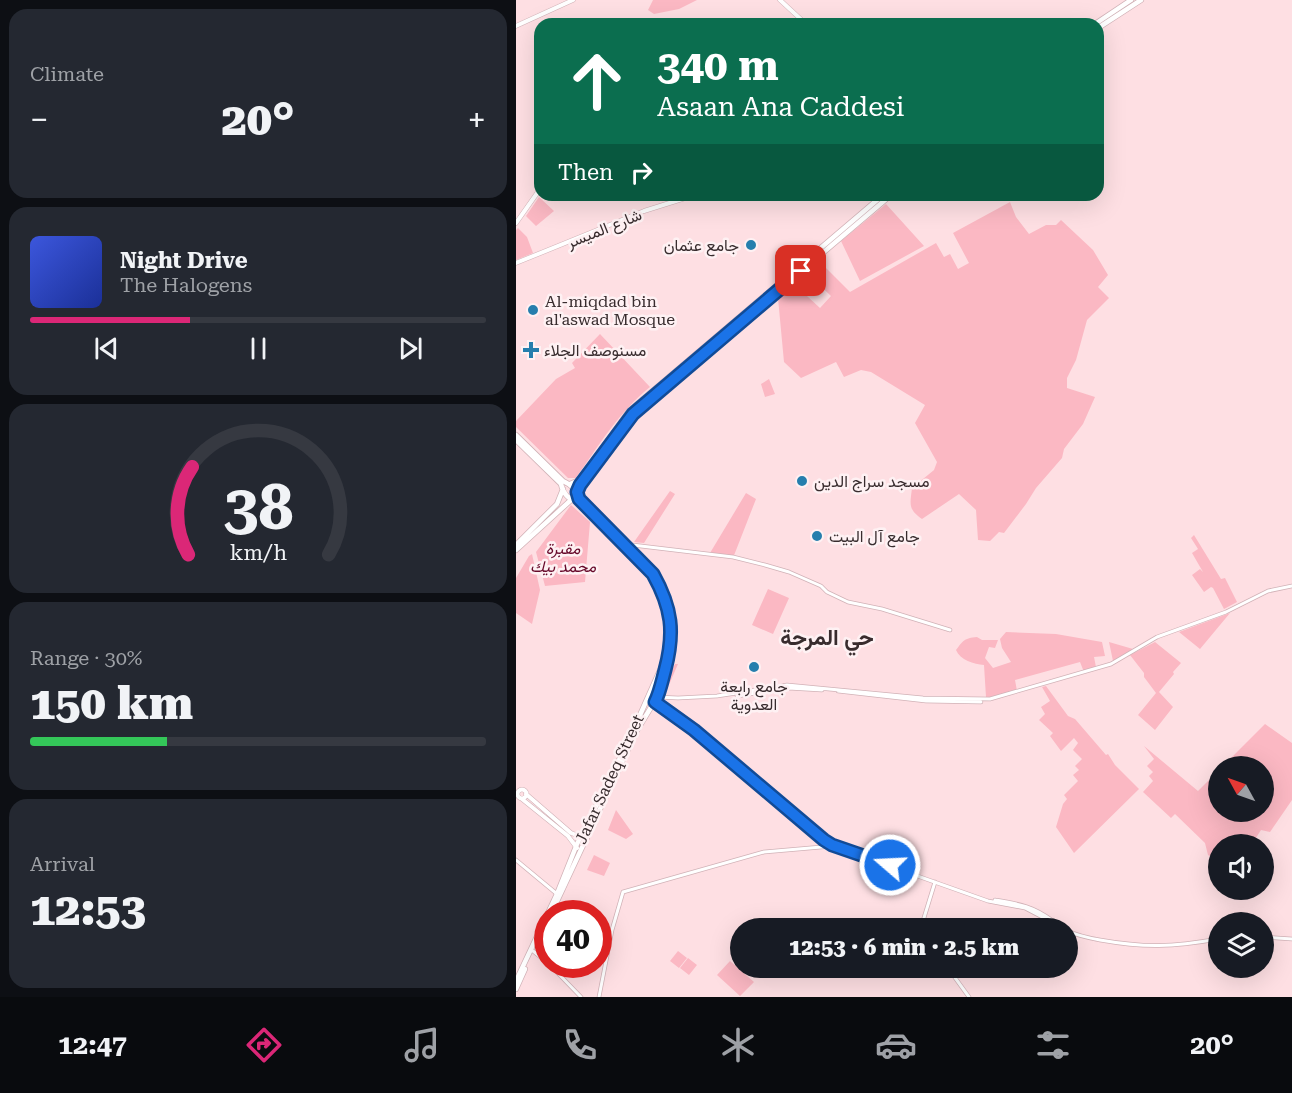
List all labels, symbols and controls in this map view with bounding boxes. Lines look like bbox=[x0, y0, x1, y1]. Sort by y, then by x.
text: 340 m bbox=[657, 41, 779, 90]
icon: ahead bbox=[558, 42, 636, 120]
text: Climate bbox=[30, 62, 104, 86]
text: Asaan Ana Caddesi bbox=[657, 91, 904, 123]
text: 20° bbox=[222, 93, 295, 146]
text: − bbox=[30, 100, 48, 139]
text: + bbox=[468, 100, 486, 139]
icon: right bbox=[625, 156, 658, 189]
text: Then bbox=[558, 160, 613, 185]
street label: شارع الميسر bbox=[563, 205, 645, 254]
place label: جامع عثمان bbox=[664, 236, 739, 257]
marker: جامع عثمان bbox=[744, 238, 758, 252]
pin bbox=[775, 245, 826, 296]
text: Night Drive bbox=[120, 248, 248, 273]
icon: arrive bbox=[784, 254, 817, 287]
text: The Halogens bbox=[120, 273, 252, 297]
place label: Al-miqdad bin al'aswad Mosque bbox=[545, 292, 675, 329]
marker: Al-miqdad bin al'aswad Mosque bbox=[526, 303, 540, 317]
icon: previous bbox=[90, 332, 123, 365]
icon: pause bbox=[242, 332, 275, 365]
icon: next bbox=[394, 332, 427, 365]
marker: مسنوصف الجلاء bbox=[522, 341, 540, 359]
place label: مسنوصف الجلاء bbox=[544, 341, 646, 361]
text: 38 bbox=[223, 472, 293, 545]
place label: مسجد سراج الدين bbox=[814, 472, 930, 493]
marker: مسجد سراج الدين bbox=[795, 474, 809, 488]
place label: جامع آل البيت bbox=[829, 527, 920, 548]
marker: جامع آل البيت bbox=[810, 529, 824, 543]
park label: مقبرة محمد بيك bbox=[530, 539, 597, 576]
text: km/h bbox=[229, 541, 287, 566]
district label: حي المرجة bbox=[780, 625, 874, 656]
text: Range · 30% bbox=[30, 646, 142, 670]
marker: جامع رابعة العدوية bbox=[747, 660, 761, 674]
text: 150 km bbox=[30, 677, 193, 730]
place label: جامع رابعة العدوية bbox=[720, 677, 788, 715]
street label: Jafar Sadeq Street bbox=[571, 712, 648, 847]
north arrow bbox=[1208, 756, 1274, 822]
map controls bbox=[1208, 756, 1274, 978]
position arrow bbox=[858, 833, 922, 897]
button: sound bbox=[1208, 834, 1274, 900]
text: Arrival bbox=[30, 852, 95, 876]
text: 12:53 bbox=[30, 883, 146, 936]
speed limit sign: 40 bbox=[534, 900, 612, 978]
button: layers bbox=[1208, 912, 1274, 978]
text: 12:53 · 6 min · 2.5 km bbox=[789, 935, 1019, 960]
icon: directions bbox=[243, 1024, 285, 1066]
icon: music bbox=[401, 1024, 443, 1066]
icon: phone bbox=[559, 1024, 601, 1066]
icon: climate bbox=[717, 1024, 759, 1066]
icon: car bbox=[875, 1024, 917, 1066]
icon: filters bbox=[1032, 1024, 1074, 1066]
text: 12:47 bbox=[58, 1029, 127, 1061]
text: 20° bbox=[1190, 1029, 1234, 1061]

